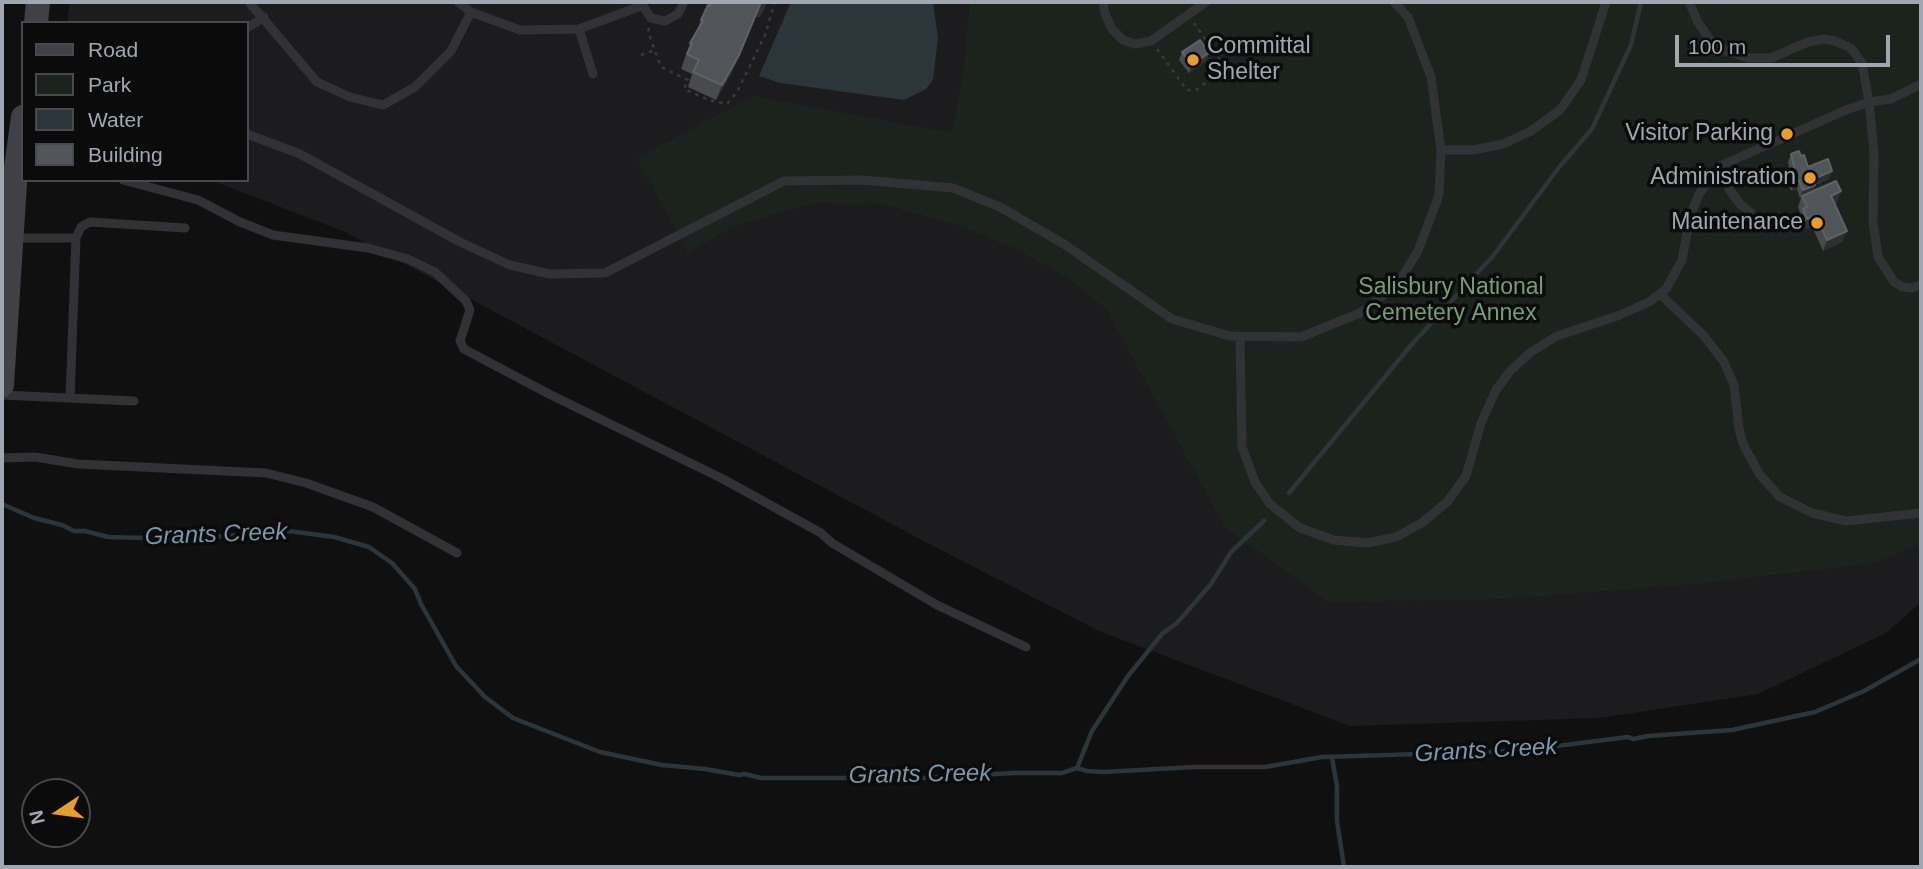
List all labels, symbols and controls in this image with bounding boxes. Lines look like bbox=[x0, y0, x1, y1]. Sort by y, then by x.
legend bbox=[21, 21, 248, 182]
scale bar bbox=[1678, 21, 1893, 65]
place label: Committal Shelter bbox=[1207, 33, 1311, 87]
text: 100 m bbox=[1688, 35, 1746, 58]
text: Road bbox=[88, 38, 138, 61]
marker: Committal Shelter bbox=[1185, 52, 1201, 68]
text: Park bbox=[88, 73, 131, 96]
text: Water bbox=[88, 108, 143, 131]
place label: Visitor Parking bbox=[1625, 120, 1773, 148]
marker: Visitor Parking bbox=[1779, 126, 1795, 142]
text: Building bbox=[88, 143, 163, 166]
place label: Administration bbox=[1650, 164, 1796, 192]
marker: Administration bbox=[1802, 170, 1818, 186]
place label: Maintenance bbox=[1671, 209, 1803, 237]
marker: Maintenance bbox=[1809, 215, 1825, 231]
park label: Salisbury National Cemetery Annex bbox=[1358, 274, 1544, 328]
water label: Grants Creek bbox=[144, 518, 288, 552]
water label: Grants Creek bbox=[1414, 733, 1558, 769]
water label: Grants Creek bbox=[848, 759, 992, 791]
north arrow bbox=[21, 778, 91, 848]
text: N bbox=[25, 808, 49, 826]

